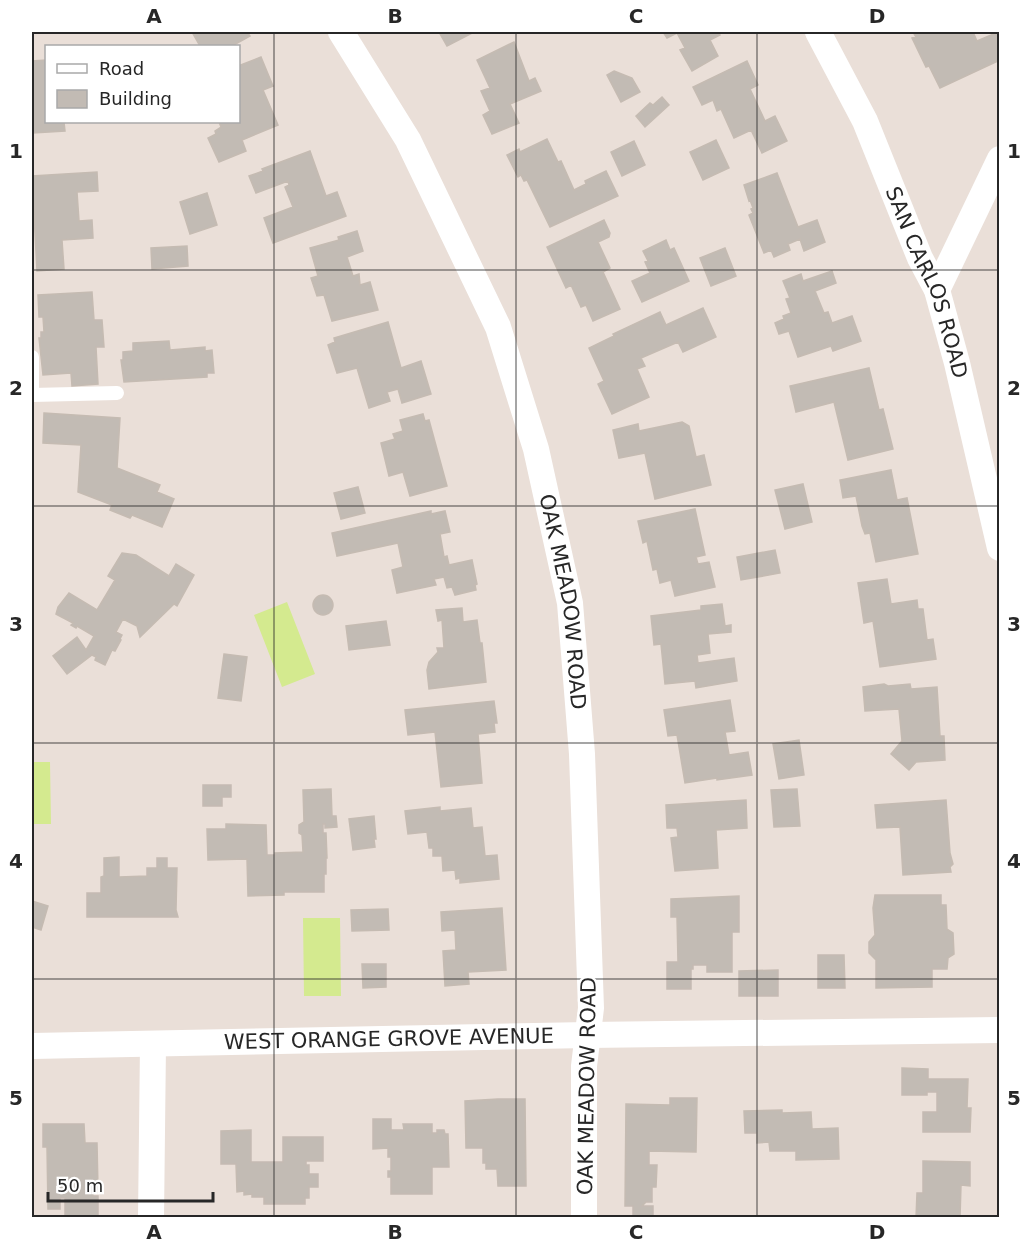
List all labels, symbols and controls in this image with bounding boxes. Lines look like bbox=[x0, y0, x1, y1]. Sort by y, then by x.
text: A bbox=[146, 4, 162, 28]
text: B bbox=[387, 4, 403, 28]
text: C bbox=[629, 4, 643, 28]
text: D bbox=[869, 4, 885, 28]
legend bbox=[45, 45, 240, 123]
text: Road bbox=[99, 58, 144, 79]
text: Building bbox=[99, 88, 172, 109]
text: 1 bbox=[9, 139, 23, 163]
text: 1 bbox=[1007, 139, 1021, 163]
street label: SAN CARLOS ROAD bbox=[881, 183, 972, 381]
text: 2 bbox=[9, 376, 23, 400]
text: 2 bbox=[1007, 376, 1021, 400]
street label: OAK MEADOW ROAD bbox=[534, 492, 590, 711]
text: 3 bbox=[9, 612, 23, 636]
text: 3 bbox=[1007, 612, 1021, 636]
text: 4 bbox=[9, 849, 23, 873]
text: 4 bbox=[1007, 849, 1021, 873]
street label: OAK MEADOW ROAD bbox=[573, 977, 601, 1195]
street label: WEST ORANGE GROVE AVENUE bbox=[224, 1024, 554, 1054]
text: 5 bbox=[9, 1086, 23, 1110]
text: 5 bbox=[1007, 1086, 1021, 1110]
scale bar bbox=[48, 1165, 213, 1203]
text: 50 m bbox=[57, 1175, 103, 1196]
text: A bbox=[146, 1220, 162, 1244]
text: B bbox=[387, 1220, 403, 1244]
text: C bbox=[629, 1220, 643, 1244]
text: D bbox=[869, 1220, 885, 1244]

